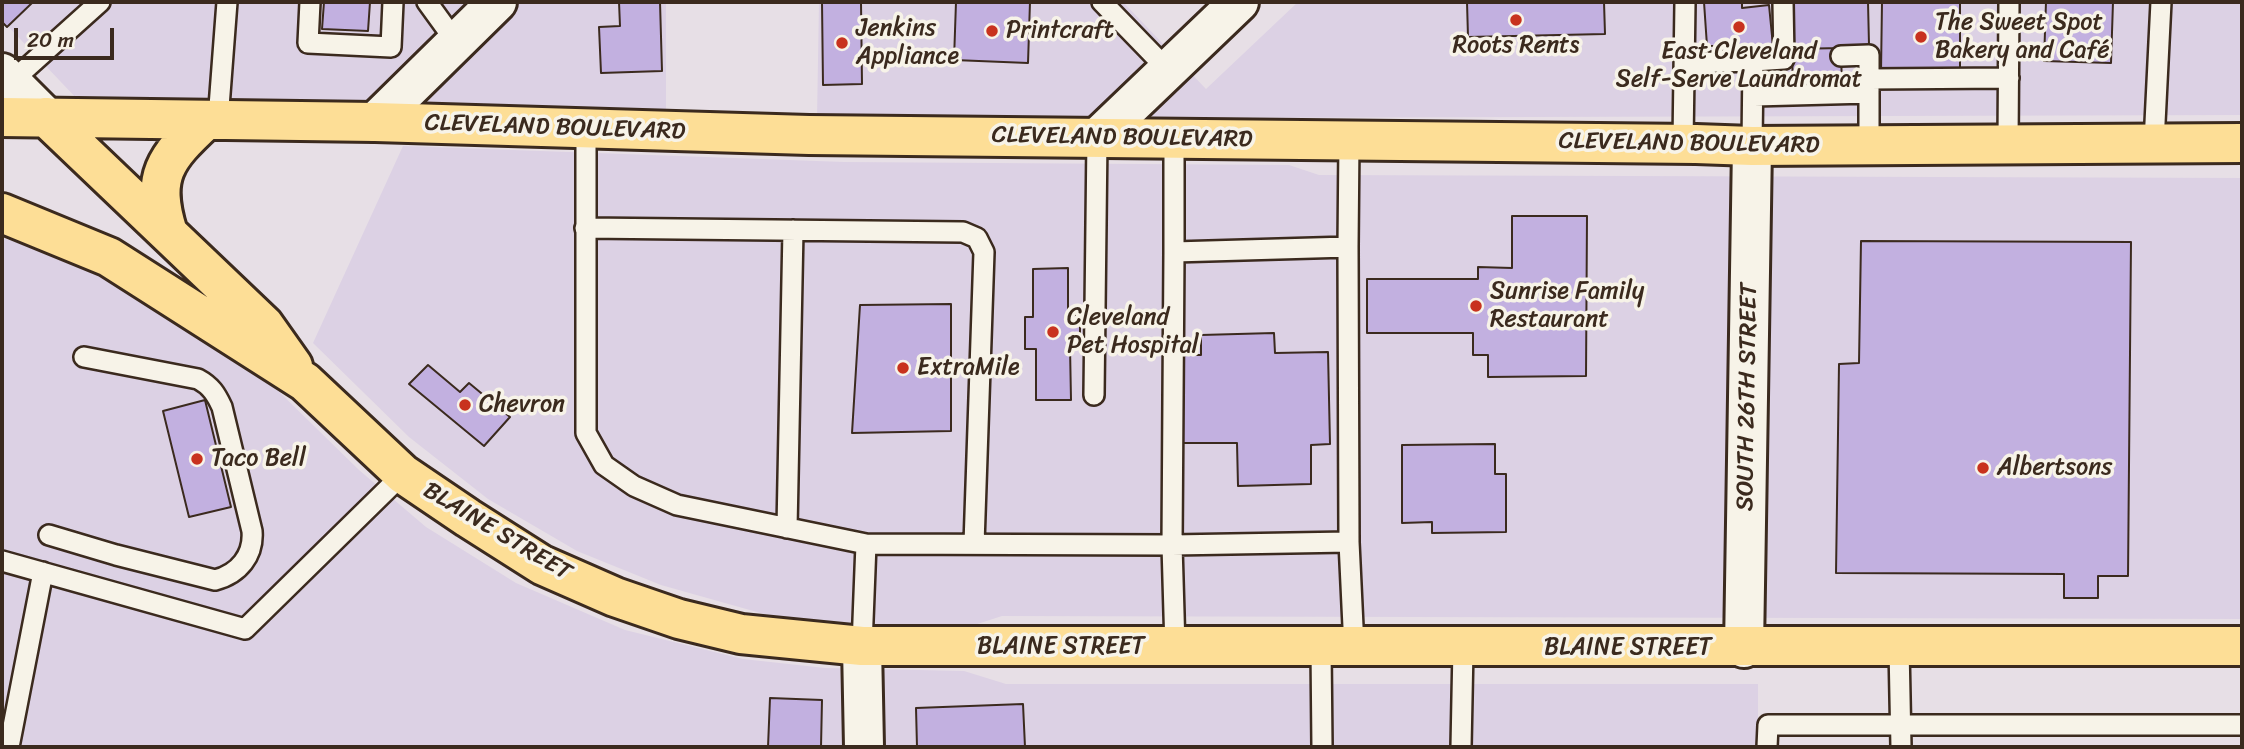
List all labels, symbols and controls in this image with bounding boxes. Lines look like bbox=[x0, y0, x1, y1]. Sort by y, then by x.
place label: The Sweet Spot Bakery and Café bbox=[1935, 9, 2110, 65]
marker: Roots Rents bbox=[1508, 12, 1524, 28]
scale bar bbox=[18, 14, 117, 58]
place label: Jenkins Appliance bbox=[856, 15, 959, 71]
place label: Printcraft bbox=[1006, 17, 1114, 45]
marker: East Cleveland Self-Serve Laundromat bbox=[1731, 19, 1747, 35]
text: 20 m bbox=[27, 21, 74, 59]
marker: Printcraft bbox=[984, 23, 1000, 39]
marker: The Sweet Spot Bakery and Café bbox=[1913, 29, 1929, 45]
place label: Roots Rents bbox=[1453, 32, 1579, 60]
marker: Jenkins Appliance bbox=[834, 35, 850, 51]
place label: East Cleveland Self-Serve Laundromat bbox=[1616, 38, 1862, 94]
street label: CLEVELAND BOULEVARD bbox=[424, 109, 686, 147]
street label: CLEVELAND BOULEVARD bbox=[991, 121, 1253, 155]
street label: CLEVELAND BOULEVARD bbox=[1558, 127, 1820, 161]
place label: Sunrise Family Restaurant bbox=[1490, 278, 1644, 334]
street label: SOUTH 26TH STREET bbox=[1732, 283, 1764, 511]
marker: Sunrise Family Restaurant bbox=[1468, 298, 1484, 314]
place label: Cleveland Pet Hospital bbox=[1067, 304, 1199, 360]
marker: Cleveland Pet Hospital bbox=[1045, 324, 1061, 340]
place label: ExtraMile bbox=[917, 354, 1020, 382]
marker: ExtraMile bbox=[895, 360, 911, 376]
place label: Chevron bbox=[479, 391, 565, 419]
marker: Chevron bbox=[457, 397, 473, 413]
place label: Taco Bell bbox=[211, 445, 306, 473]
marker: Taco Bell bbox=[189, 451, 205, 467]
place label: Albertsons bbox=[1997, 454, 2112, 482]
marker: Albertsons bbox=[1975, 460, 1991, 476]
street label: BLAINE STREET bbox=[418, 476, 576, 588]
street label: BLAINE STREET bbox=[977, 633, 1145, 661]
street label: BLAINE STREET bbox=[1544, 634, 1712, 662]

